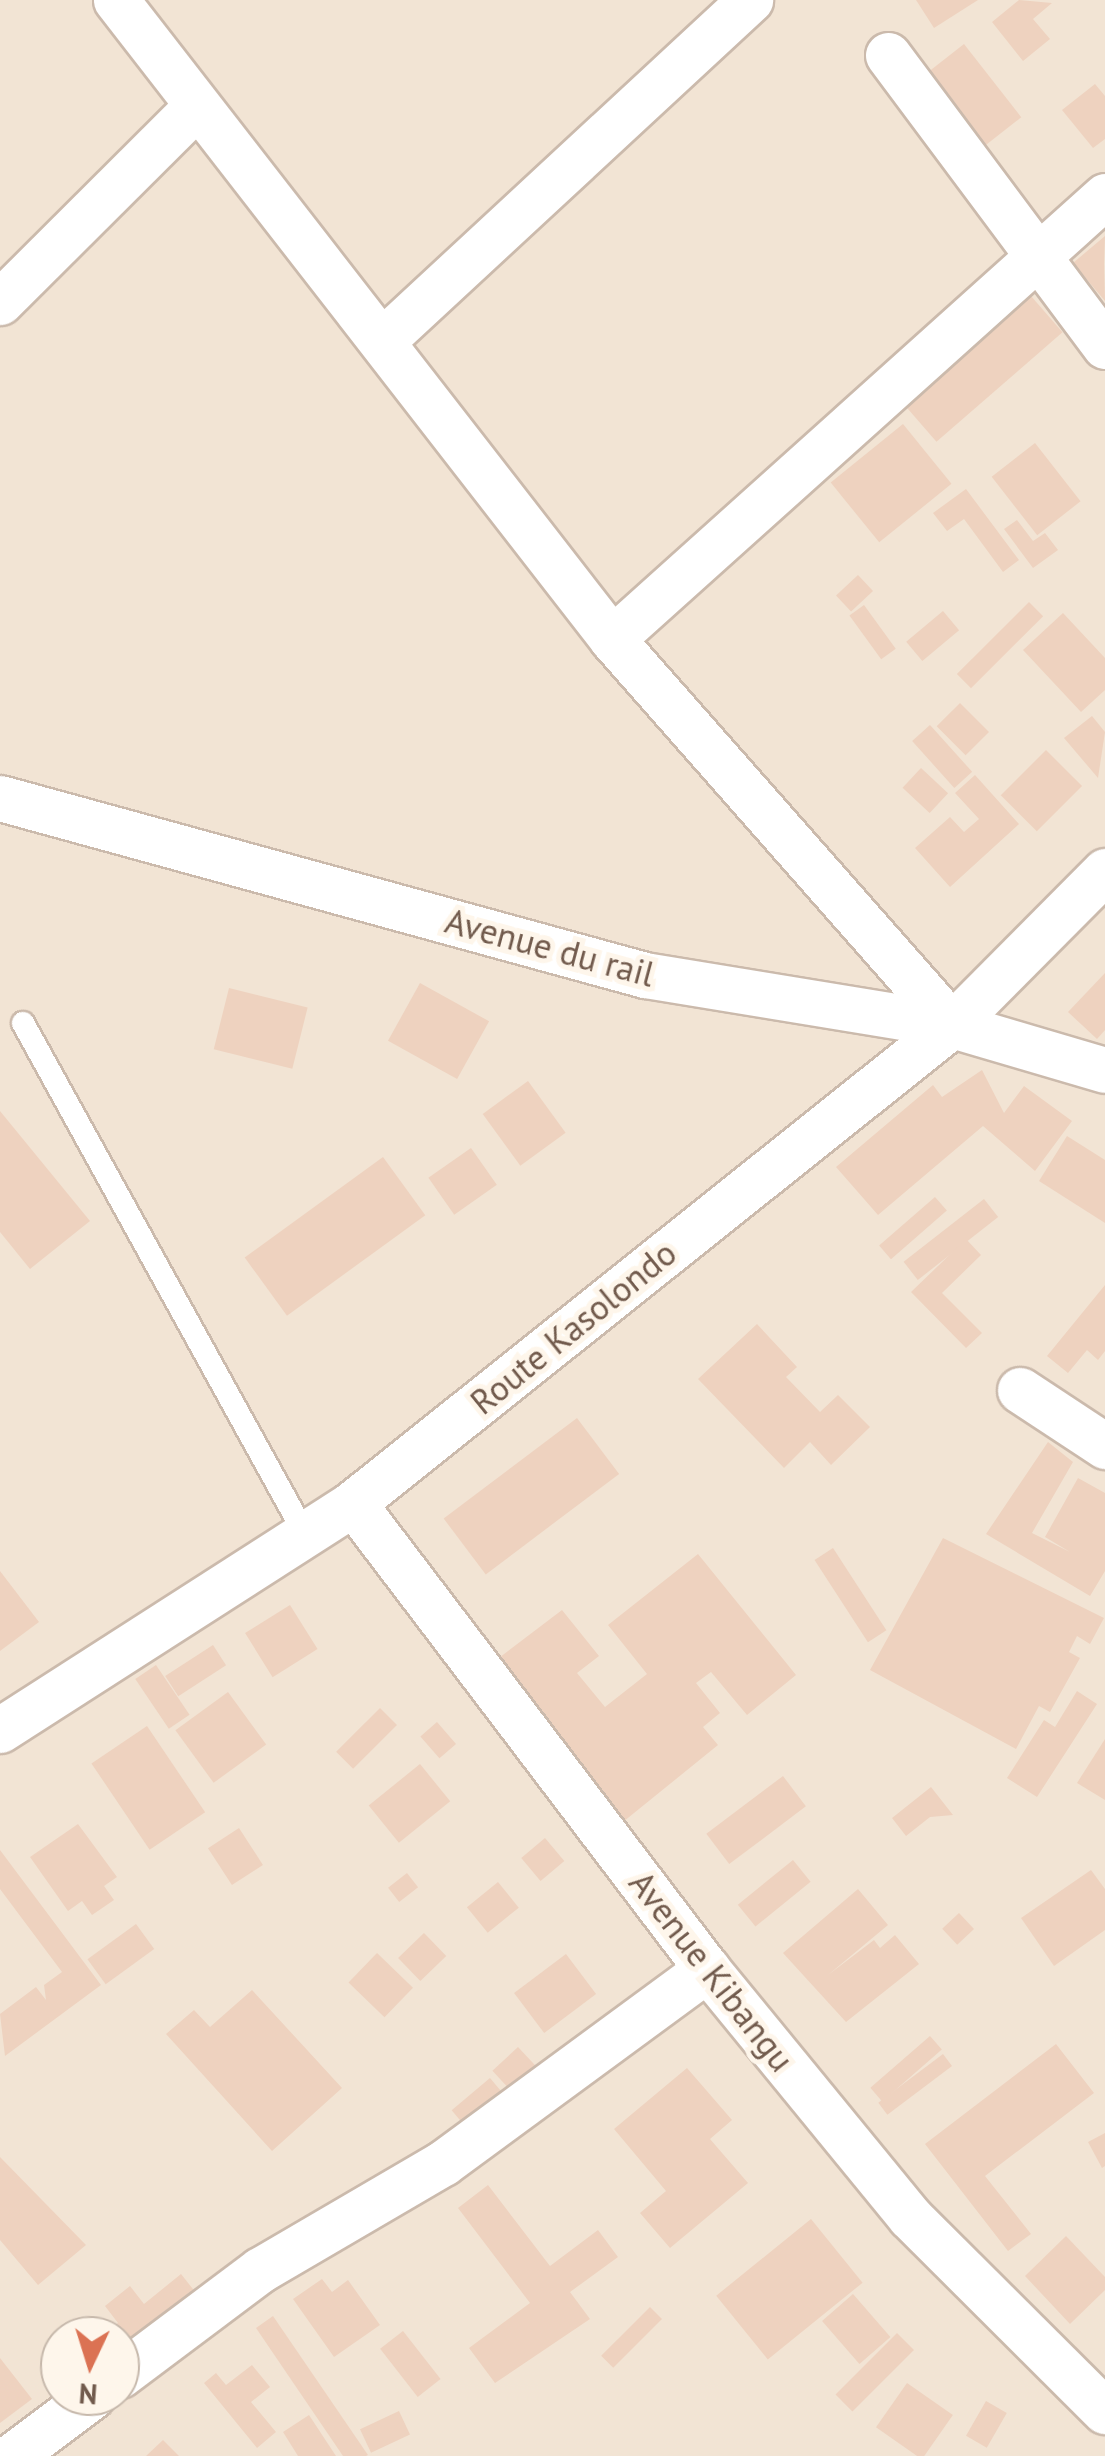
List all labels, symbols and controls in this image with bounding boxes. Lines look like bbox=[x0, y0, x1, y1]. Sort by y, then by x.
street label: Avenue du rail bbox=[441, 899, 659, 995]
street label: Route Kasolondo bbox=[462, 1231, 684, 1423]
street label: Avenue Kibangu bbox=[621, 1863, 803, 2079]
north arrow bbox=[40, 2316, 140, 2416]
text: N bbox=[78, 2375, 98, 2414]

